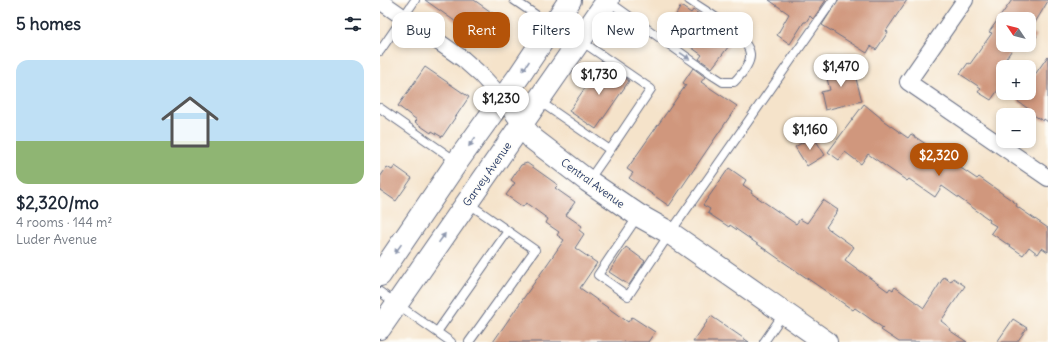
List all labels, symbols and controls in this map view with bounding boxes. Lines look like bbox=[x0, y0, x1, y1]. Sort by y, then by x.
chip: Buy bbox=[392, 12, 445, 48]
chip: Rent bbox=[453, 12, 510, 48]
chip: Filters bbox=[518, 12, 584, 48]
chip: New bbox=[592, 12, 649, 48]
chip: Apartment bbox=[657, 12, 753, 48]
north arrow bbox=[996, 12, 1036, 52]
map controls bbox=[996, 12, 1036, 148]
text: 5 homes bbox=[16, 13, 81, 35]
icon: filters bbox=[342, 13, 364, 35]
one-way arrow bbox=[679, 52, 690, 60]
pin: $1,470 bbox=[808, 54, 874, 88]
text: $1,470 bbox=[823, 58, 859, 75]
button: + bbox=[996, 60, 1036, 100]
one-way arrow bbox=[522, 61, 530, 71]
pin: $1,730 bbox=[566, 62, 632, 96]
text: $1,730 bbox=[580, 66, 618, 83]
icon: home bbox=[154, 86, 226, 158]
pin: $1,230 bbox=[468, 86, 534, 120]
text: $1,230 bbox=[482, 90, 520, 107]
button: − bbox=[996, 108, 1036, 148]
pin: $1,160 bbox=[777, 117, 843, 151]
text: $1,160 bbox=[792, 121, 828, 138]
one-way arrow bbox=[467, 137, 476, 148]
street label: Garvey Avenue bbox=[460, 139, 514, 209]
pin: $2,320 bbox=[906, 143, 972, 177]
text: $2,320 bbox=[919, 147, 959, 164]
street label: Central Avenue bbox=[558, 155, 628, 211]
text: $2,320/mo bbox=[16, 192, 99, 214]
text: 4 rooms · 144 m² bbox=[16, 214, 112, 231]
text: Luder Avenue bbox=[16, 231, 97, 248]
one-way arrow bbox=[438, 233, 446, 244]
one-way arrow bbox=[394, 244, 402, 254]

